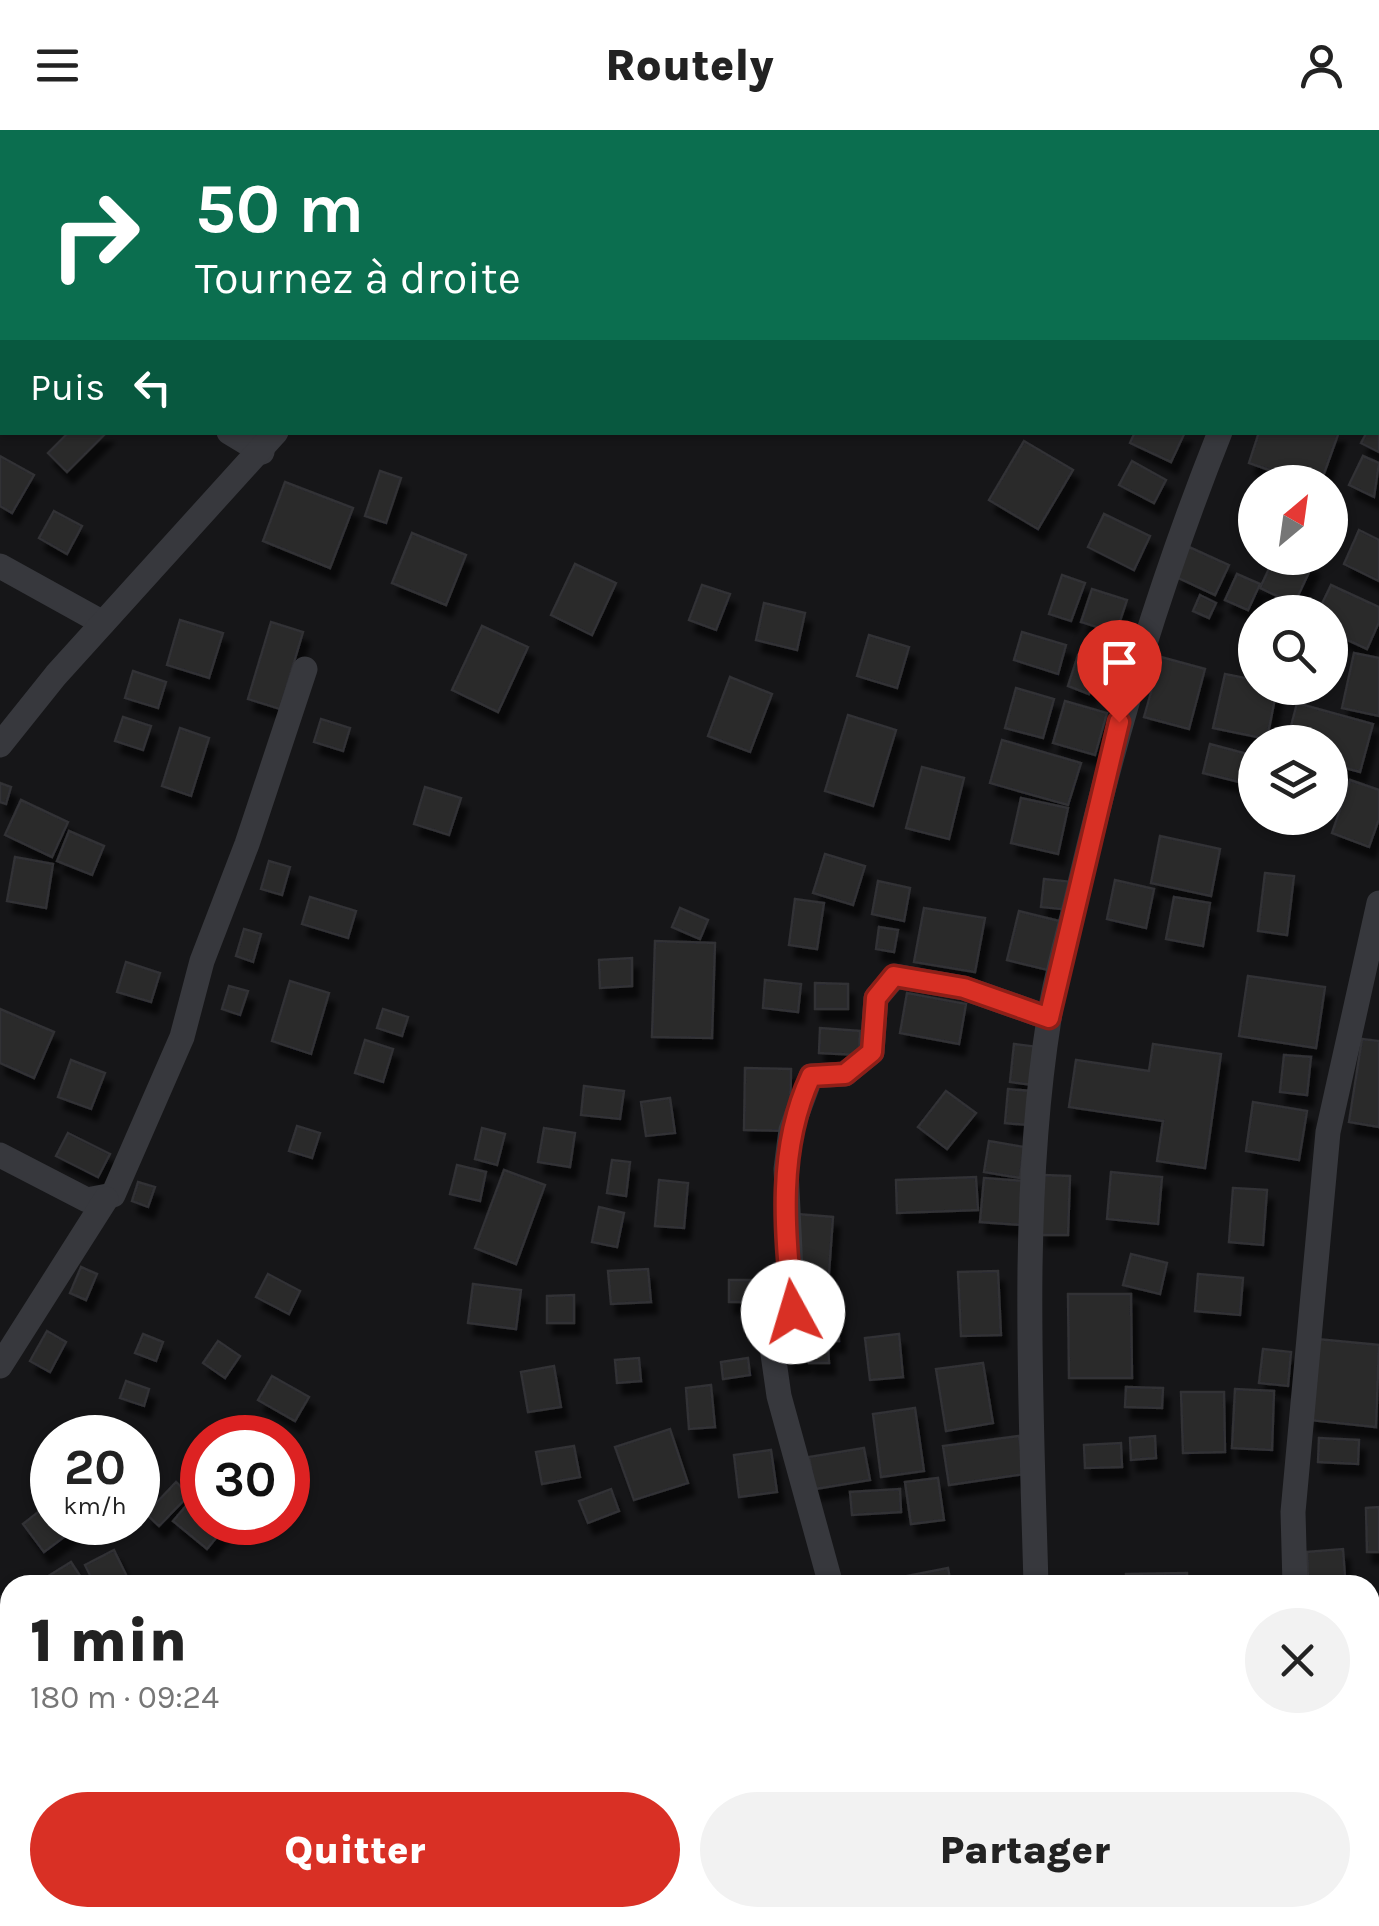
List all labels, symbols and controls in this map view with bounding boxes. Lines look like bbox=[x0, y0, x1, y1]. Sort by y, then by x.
icon: menu bbox=[30, 38, 85, 93]
icon: person bbox=[1294, 38, 1349, 93]
text: Routely bbox=[605, 39, 774, 91]
text: 50 m bbox=[195, 168, 364, 250]
icon: right bbox=[30, 170, 160, 300]
text: Tournez à droite bbox=[195, 252, 521, 304]
icon: left bbox=[125, 360, 180, 415]
text: Puis bbox=[30, 365, 105, 410]
north arrow bbox=[1238, 465, 1348, 575]
map controls bbox=[1238, 465, 1348, 835]
button: search bbox=[1238, 595, 1348, 705]
pin bbox=[1077, 620, 1162, 723]
icon: arrive bbox=[1092, 635, 1147, 690]
button: layers bbox=[1238, 725, 1348, 835]
position arrow bbox=[741, 1260, 845, 1364]
speed limit sign: 30 bbox=[180, 1415, 310, 1545]
text: 20 bbox=[64, 1438, 126, 1497]
text: km/h bbox=[63, 1491, 127, 1520]
text: 1 min bbox=[30, 1606, 187, 1676]
button: close bbox=[1245, 1608, 1350, 1713]
text: 180 m · 09:24 bbox=[30, 1679, 219, 1716]
button: Quitter bbox=[30, 1792, 680, 1907]
button: Partager bbox=[700, 1792, 1350, 1907]

